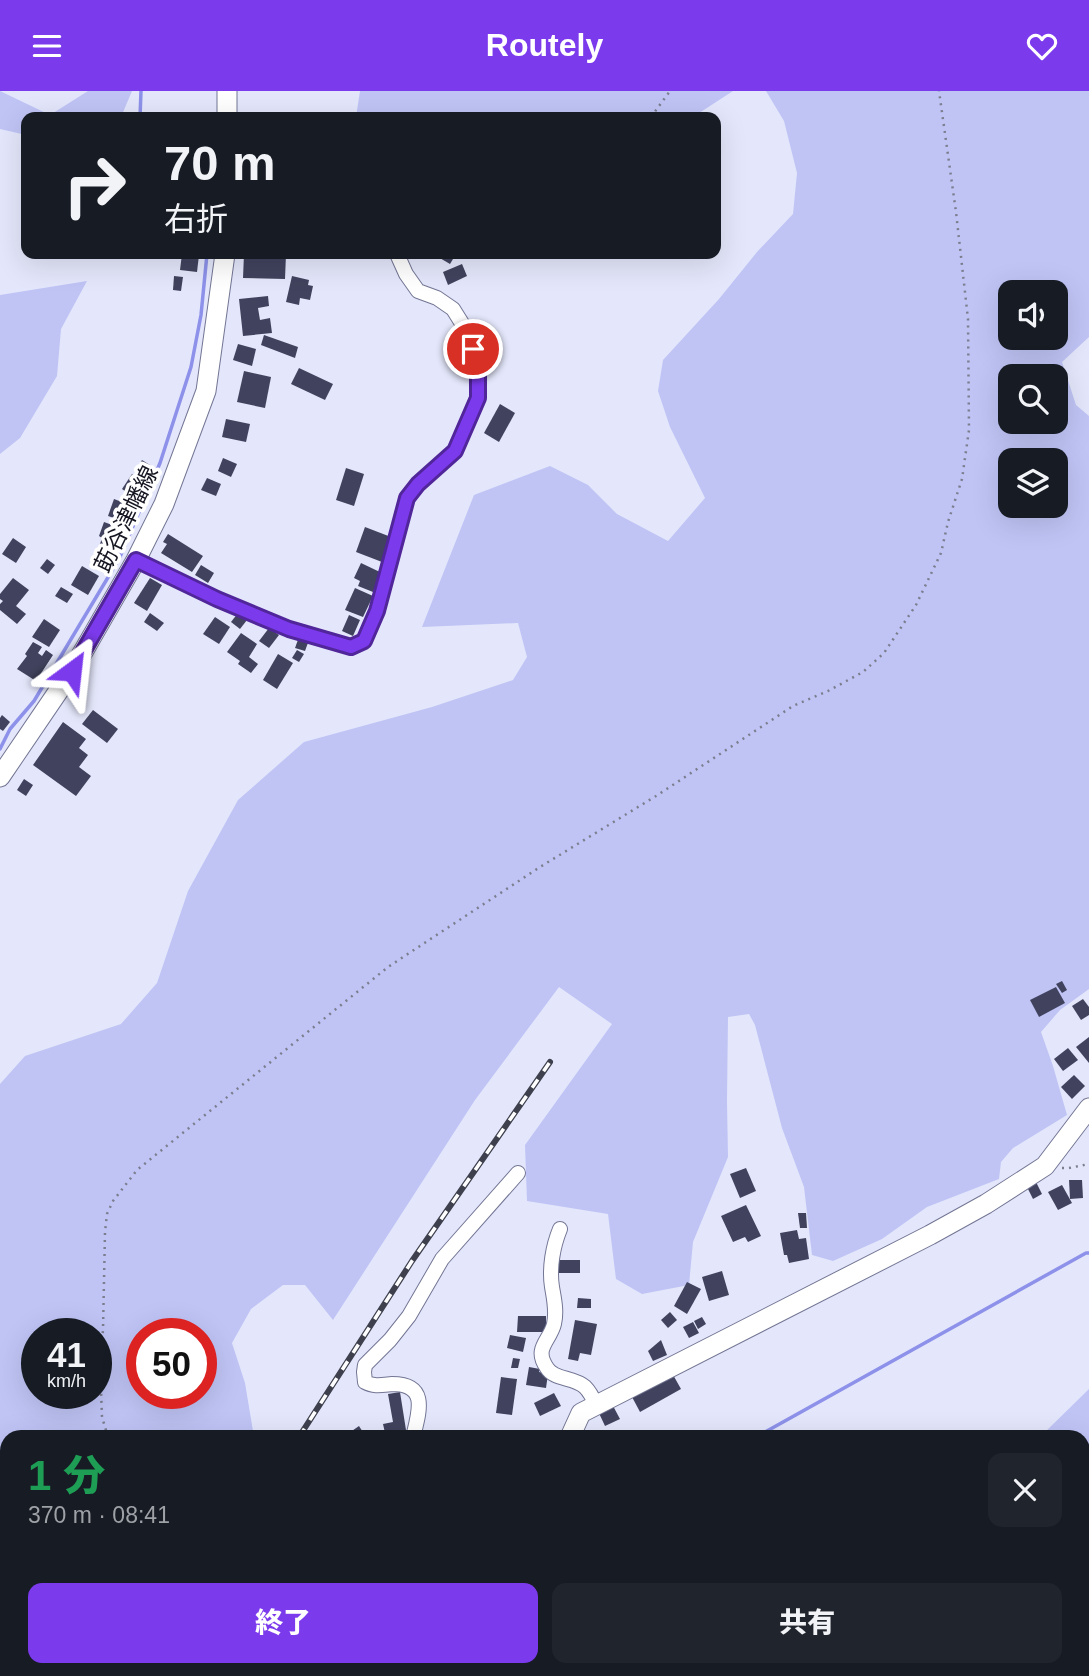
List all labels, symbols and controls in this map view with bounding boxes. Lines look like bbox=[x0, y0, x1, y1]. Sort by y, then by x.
icon: menu bbox=[28, 27, 66, 65]
text: Routely bbox=[486, 27, 603, 63]
icon: heart bbox=[1023, 27, 1061, 65]
text: 70 m bbox=[164, 136, 276, 190]
icon: right bbox=[49, 140, 140, 231]
text: 右折 bbox=[164, 201, 228, 237]
map controls bbox=[998, 280, 1068, 518]
button: sound bbox=[998, 280, 1068, 350]
pin bbox=[443, 319, 503, 379]
icon: arrive bbox=[454, 330, 492, 368]
button: search bbox=[998, 364, 1068, 434]
button: layers bbox=[998, 448, 1068, 518]
street label: 莇谷津幡線 bbox=[89, 462, 163, 576]
position arrow bbox=[35, 634, 109, 708]
speed limit sign: 50 bbox=[126, 1318, 217, 1409]
text: 41 bbox=[47, 1335, 86, 1374]
text: km/h bbox=[47, 1371, 86, 1391]
text: 1 分 bbox=[28, 1452, 105, 1499]
button: close bbox=[988, 1453, 1062, 1527]
text: 370 m · 08:41 bbox=[28, 1502, 170, 1528]
button: 終了 bbox=[28, 1583, 538, 1663]
button: 共有 bbox=[552, 1583, 1062, 1663]

